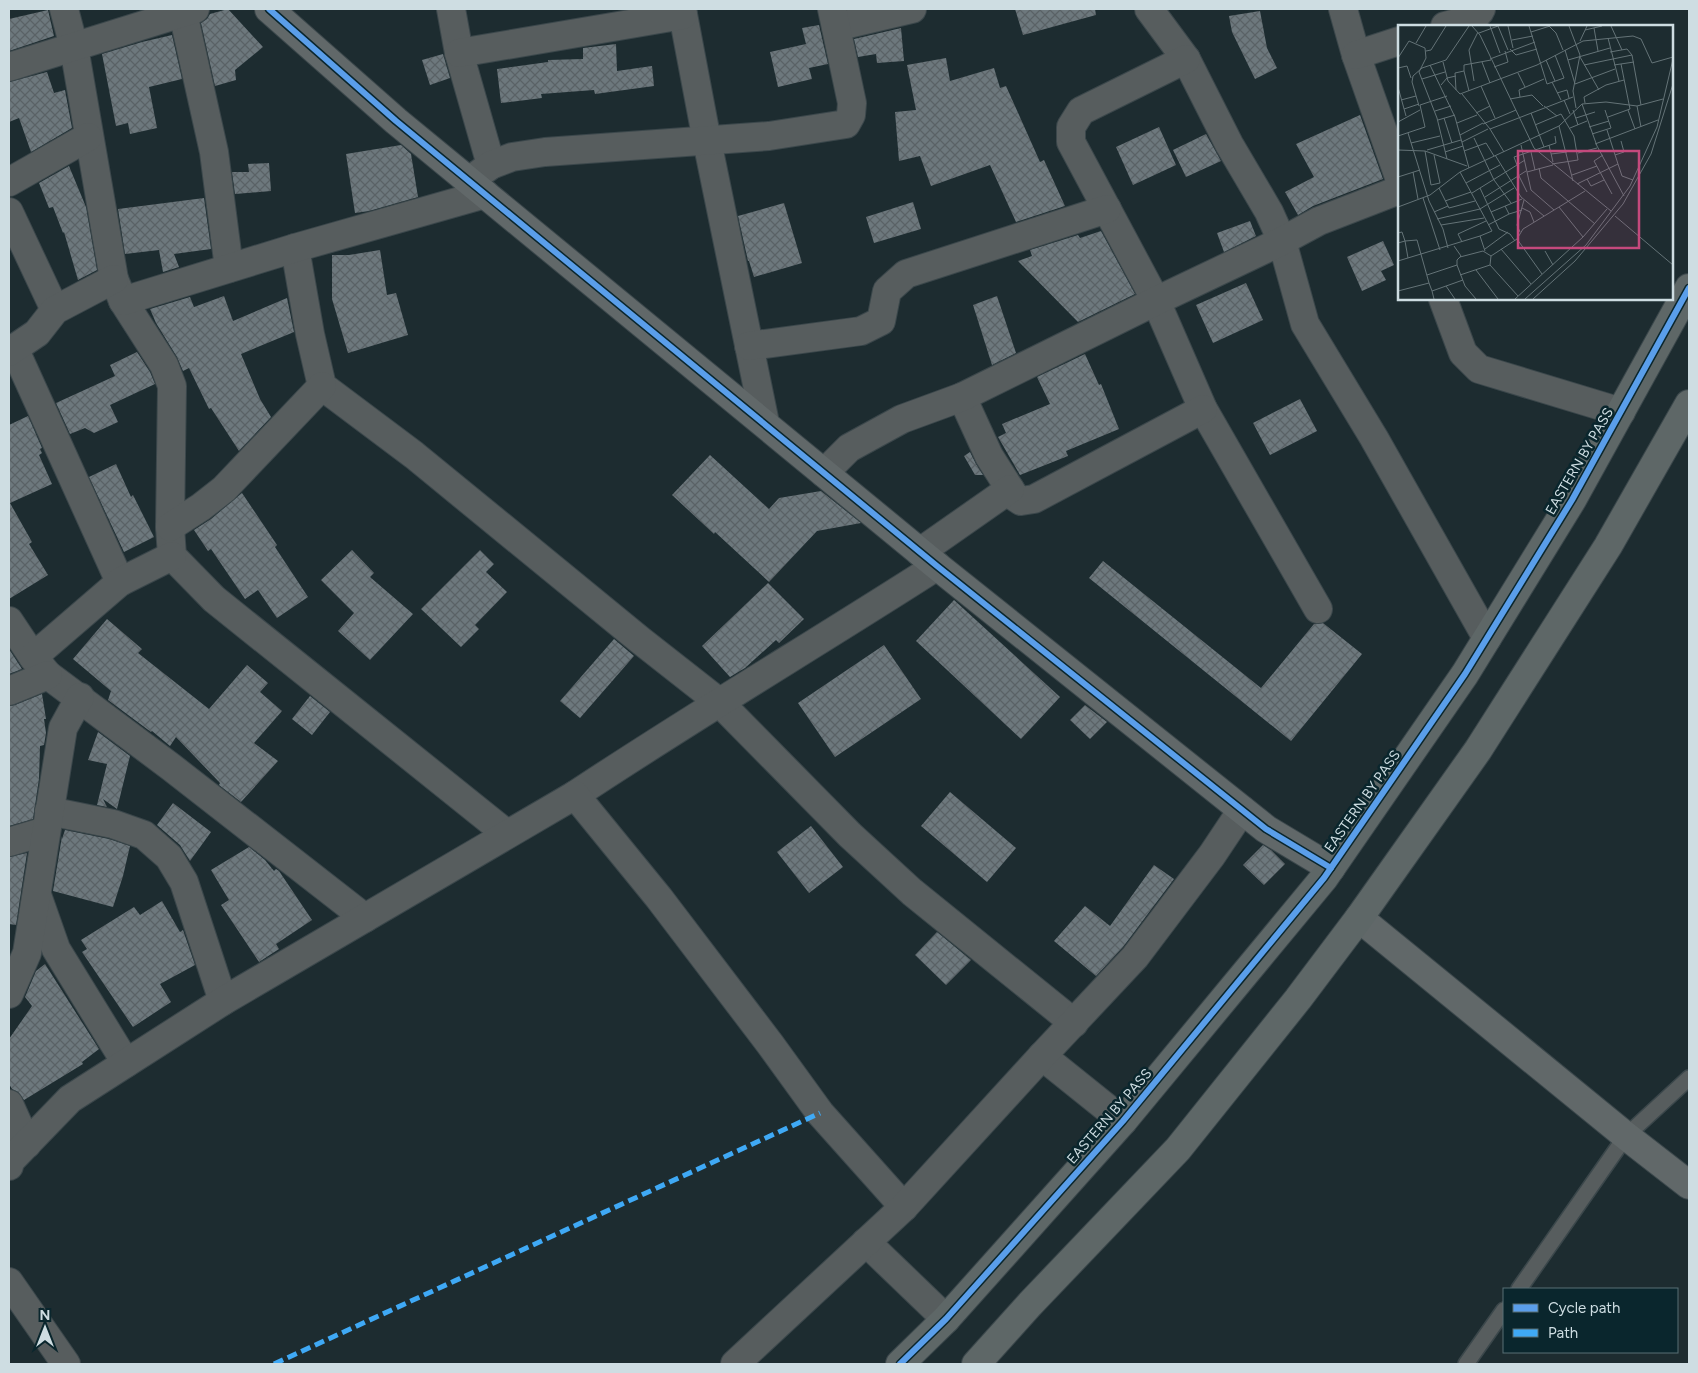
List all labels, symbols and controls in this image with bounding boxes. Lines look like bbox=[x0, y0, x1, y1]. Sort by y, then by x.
inset map bbox=[1398, 25, 1673, 300]
street label: EASTERN BY PASS bbox=[1542, 405, 1617, 518]
street label: EASTERN BY PASS bbox=[1321, 747, 1404, 856]
street label: EASTERN BY PASS bbox=[1063, 1065, 1155, 1167]
legend bbox=[1503, 1288, 1678, 1353]
text: Cycle path bbox=[1548, 1299, 1620, 1317]
north arrow bbox=[20, 1303, 70, 1353]
text: N bbox=[40, 1307, 50, 1324]
text: Path bbox=[1548, 1324, 1578, 1342]

